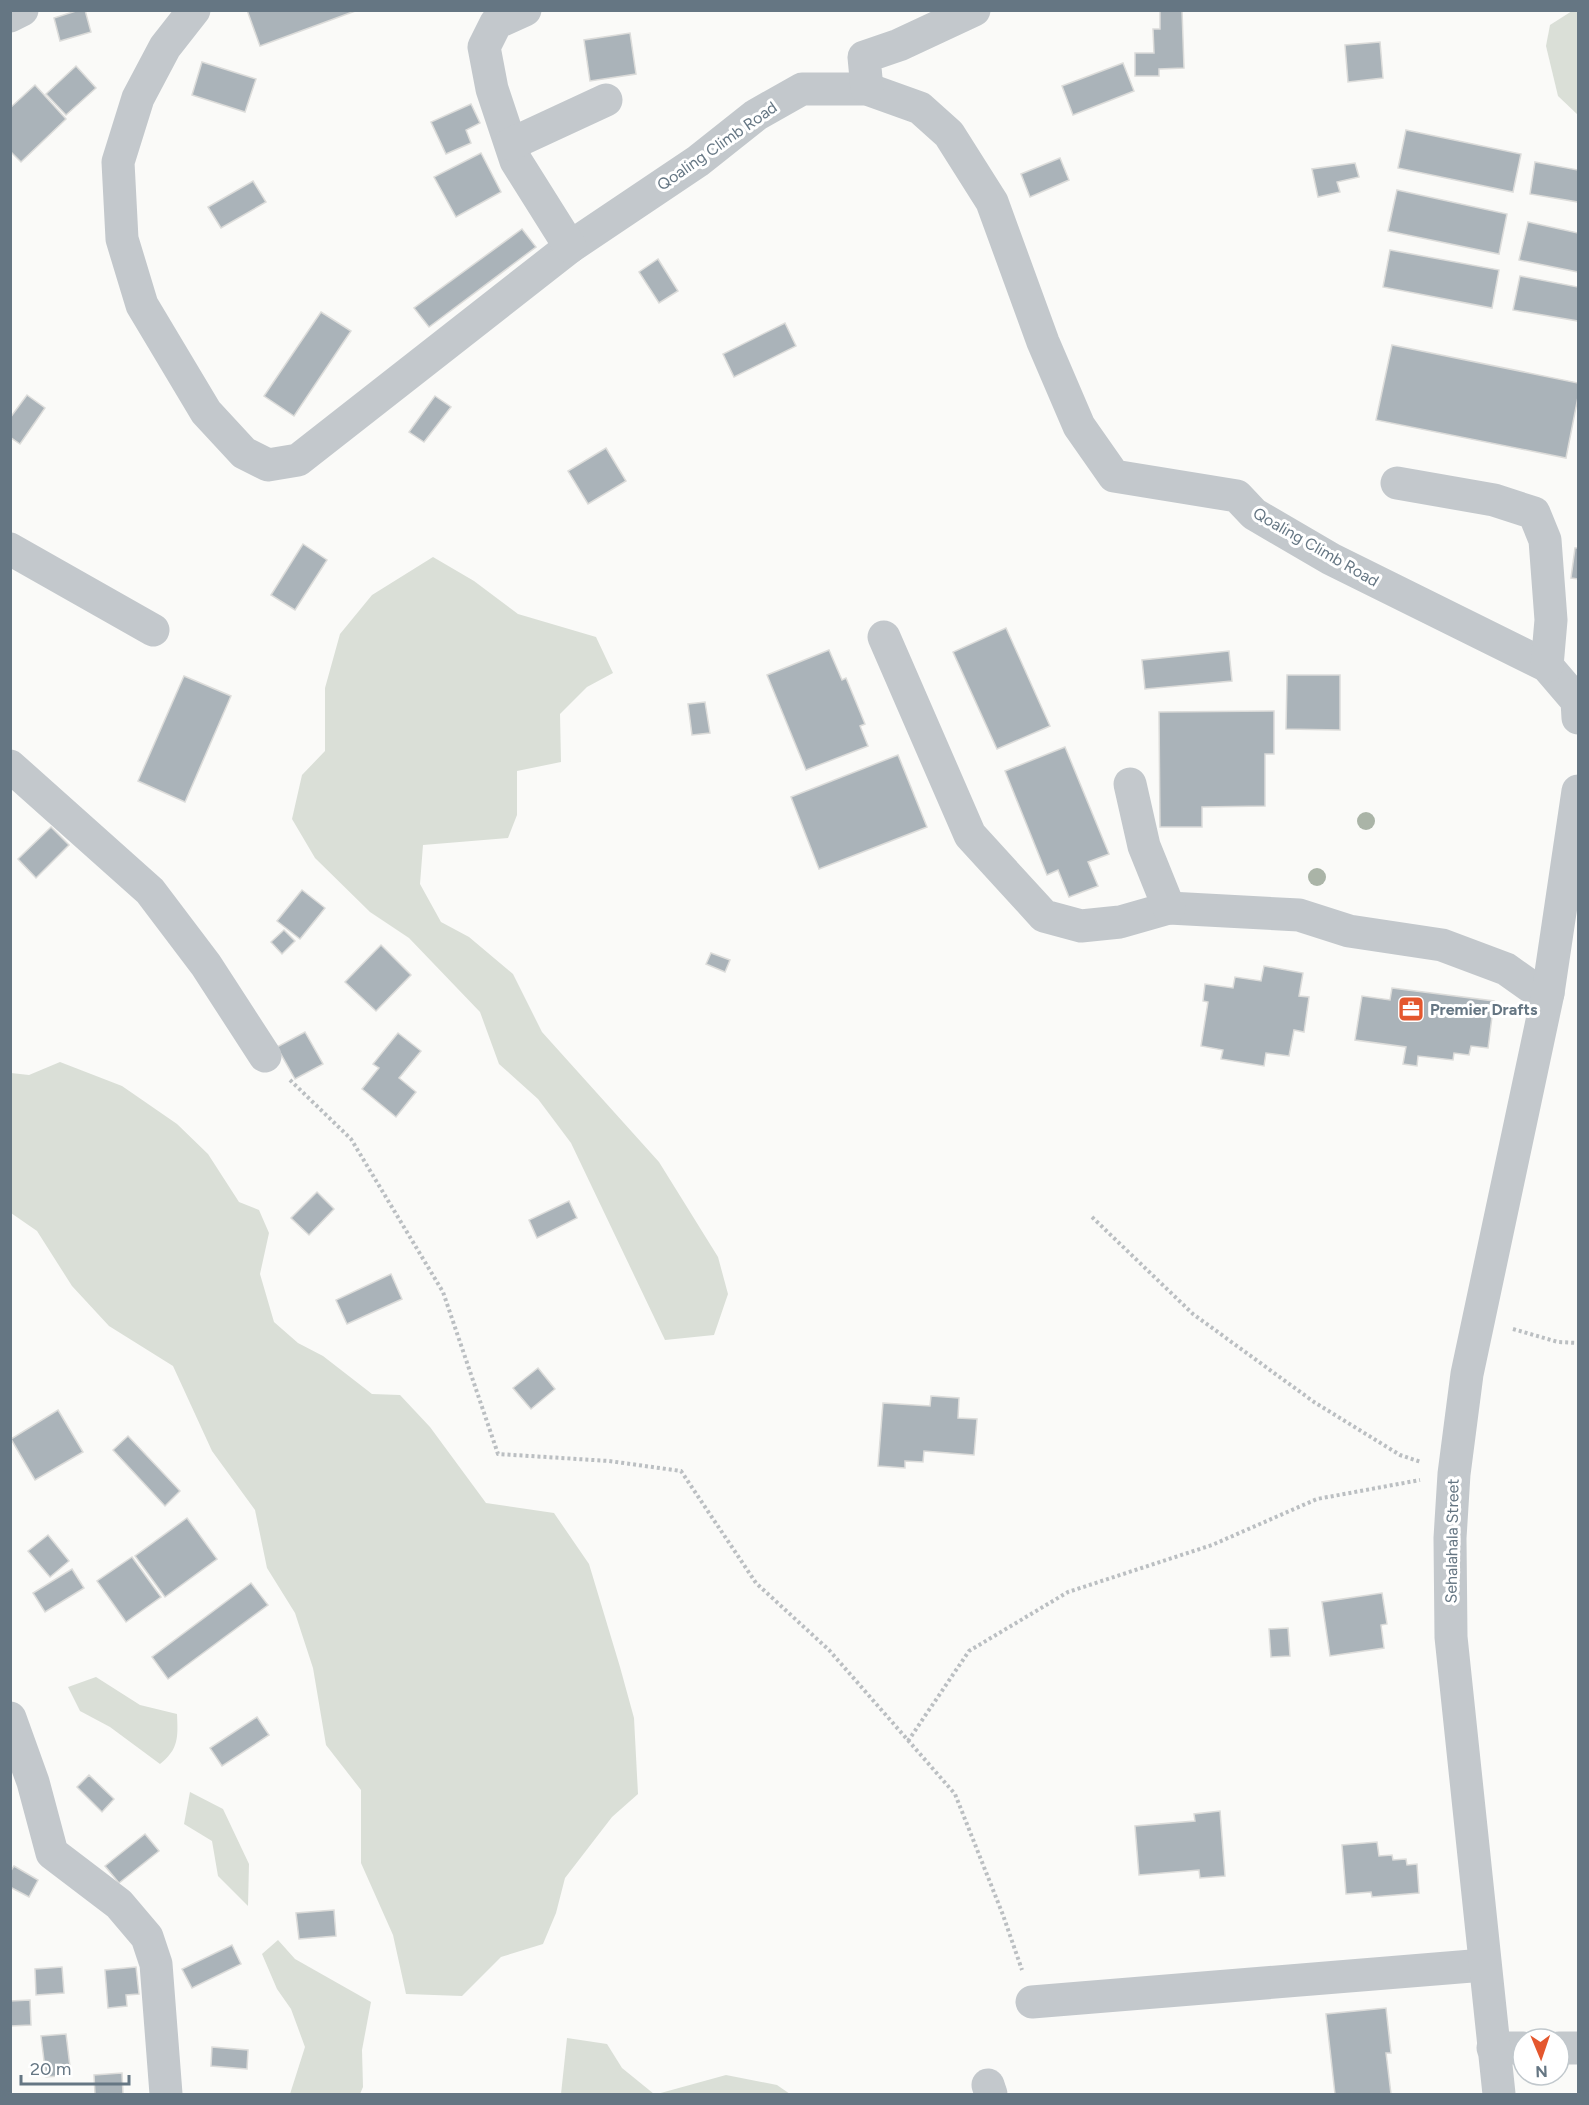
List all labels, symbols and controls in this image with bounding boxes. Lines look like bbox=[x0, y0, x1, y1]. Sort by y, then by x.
street label: Qoaling Climb Road bbox=[653, 98, 781, 194]
street label: Qoaling Climb Road bbox=[1250, 503, 1382, 591]
office icon: Premier Drafts bbox=[1396, 994, 1426, 1024]
place label: Premier Drafts bbox=[1430, 1000, 1538, 1019]
street label: Sehalahala Street bbox=[1441, 1478, 1463, 1604]
north arrow bbox=[1511, 2027, 1571, 2087]
scale bar bbox=[21, 2048, 129, 2086]
text: 20 m bbox=[30, 2058, 71, 2080]
text: N bbox=[1535, 2062, 1548, 2081]

